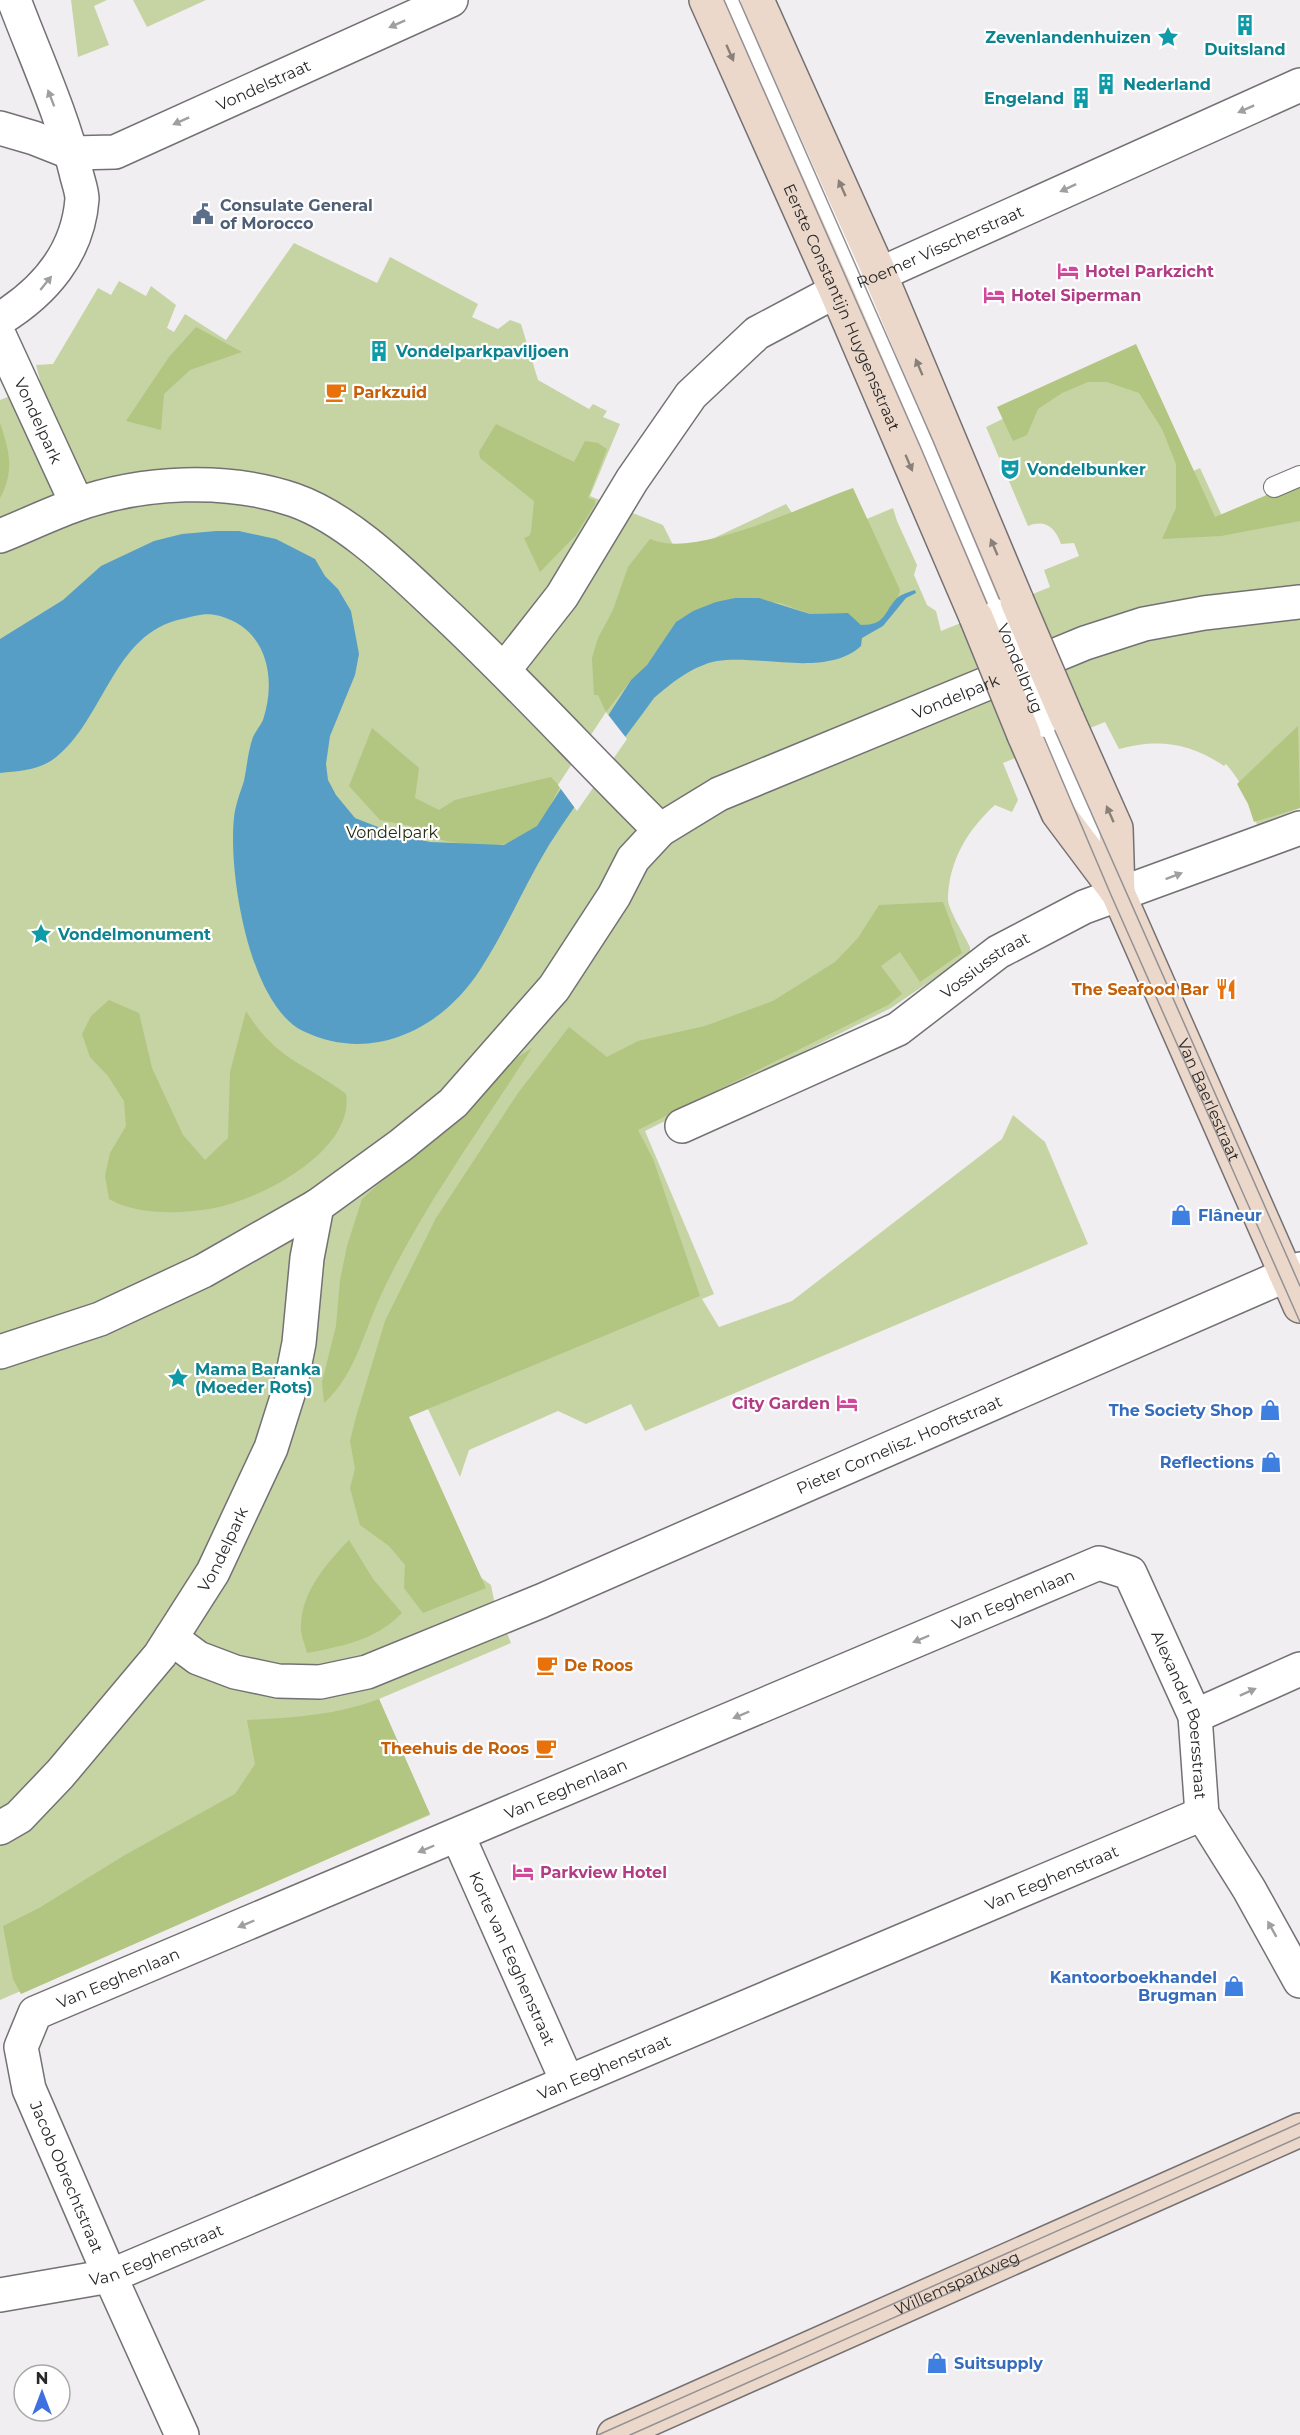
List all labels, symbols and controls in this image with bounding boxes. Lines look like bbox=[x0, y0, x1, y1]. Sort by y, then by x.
building icon: Duitsland bbox=[1233, 13, 1257, 37]
one-way arrow bbox=[388, 19, 406, 29]
place icon: Zevenlandenhuizen bbox=[1156, 25, 1180, 49]
place label: Zevenlandenhuizen bbox=[985, 28, 1151, 47]
place label: Duitsland bbox=[1204, 40, 1286, 59]
one-way arrow bbox=[725, 45, 734, 62]
street label: Vondelstraat bbox=[213, 56, 314, 115]
building icon: Nederland bbox=[1094, 72, 1118, 96]
place label: Nederland bbox=[1123, 75, 1211, 94]
building icon: Engeland bbox=[1069, 86, 1093, 110]
one-way arrow bbox=[46, 89, 56, 107]
place label: Engeland bbox=[984, 89, 1064, 108]
one-way arrow bbox=[1237, 104, 1255, 114]
one-way arrow bbox=[173, 117, 190, 126]
one-way arrow bbox=[836, 179, 846, 197]
street label: Eerste Constantijn Huygensstraat bbox=[779, 181, 904, 434]
one-way arrow bbox=[1060, 184, 1077, 193]
place label: Consulate General of Morocco bbox=[220, 196, 373, 233]
public building icon: Consulate General of Morocco bbox=[191, 202, 215, 226]
street label: Roemer Visscherstraat bbox=[854, 202, 1027, 292]
hotel icon: Hotel Parkzicht bbox=[1056, 259, 1080, 283]
place label: Hotel Parkzicht bbox=[1085, 262, 1214, 281]
one-way arrow bbox=[39, 275, 52, 291]
hotel icon: Hotel Siperman bbox=[982, 283, 1006, 307]
place label: Hotel Siperman bbox=[1011, 286, 1141, 305]
building icon: Vondelparkpaviljoen bbox=[367, 339, 391, 363]
place label: Vondelparkpaviljoen bbox=[395, 342, 569, 361]
one-way arrow bbox=[914, 358, 923, 376]
street label: Vondelpark bbox=[10, 375, 66, 467]
cafe icon: Parkzuid bbox=[324, 380, 348, 404]
place label: Parkzuid bbox=[353, 383, 427, 402]
one-way arrow bbox=[904, 454, 914, 472]
theatre icon: Vondelbunker bbox=[998, 457, 1022, 481]
place label: Vondelbunker bbox=[1026, 460, 1146, 479]
one-way arrow bbox=[989, 538, 998, 556]
street label: Vondelbrug bbox=[993, 621, 1047, 716]
street label: Vondelpark bbox=[910, 670, 1002, 723]
one-way arrow bbox=[1105, 806, 1114, 823]
park label: Vondelpark bbox=[346, 823, 438, 842]
one-way arrow bbox=[1165, 870, 1183, 880]
place icon: Vondelmonument bbox=[29, 922, 53, 946]
place label: Vondelmonument bbox=[57, 925, 211, 944]
street label: Vossiusstraat bbox=[937, 928, 1033, 1003]
restaurant icon: The Seafood Bar bbox=[1214, 977, 1238, 1001]
place label: The Seafood Bar bbox=[1072, 980, 1209, 999]
street label: Van Baerlestraat bbox=[1173, 1036, 1244, 1165]
shop icon: Flâneur bbox=[1169, 1203, 1193, 1227]
place label: Flâneur bbox=[1198, 1206, 1262, 1225]
place label: Mama Baranka (Moeder Rots) bbox=[195, 1360, 321, 1397]
place icon: Mama Baranka (Moeder Rots) bbox=[166, 1366, 190, 1390]
street label: Pieter Cornelisz. Hooftstraat bbox=[794, 1391, 1006, 1498]
hotel icon: City Garden bbox=[835, 1391, 859, 1415]
place label: City Garden bbox=[732, 1394, 830, 1413]
shop icon: The Society Shop bbox=[1258, 1398, 1282, 1422]
place label: The Society Shop bbox=[1109, 1401, 1253, 1420]
shop icon: Reflections bbox=[1259, 1450, 1283, 1474]
place label: Reflections bbox=[1160, 1453, 1254, 1472]
street label: Vondelpark bbox=[194, 1504, 252, 1595]
street label: Van Eeghenlaan bbox=[949, 1565, 1078, 1634]
street label: Alexander Boersstraat bbox=[1147, 1628, 1210, 1801]
one-way arrow bbox=[911, 1634, 929, 1644]
cafe icon: De Roos bbox=[535, 1653, 559, 1677]
place label: De Roos bbox=[564, 1656, 634, 1675]
one-way arrow bbox=[1239, 1688, 1256, 1697]
one-way arrow bbox=[732, 1711, 750, 1721]
cafe icon: Theehuis de Roos bbox=[534, 1736, 558, 1760]
place label: Theehuis de Roos bbox=[381, 1739, 530, 1758]
street label: Van Eeghenlaan bbox=[502, 1755, 630, 1823]
street label: Van Eeghenstraat bbox=[982, 1841, 1122, 1915]
one-way arrow bbox=[417, 1844, 435, 1854]
hotel icon: Parkview Hotel bbox=[511, 1860, 535, 1884]
place label: Parkview Hotel bbox=[540, 1863, 667, 1882]
street label: Korte van Eeghenstraat bbox=[465, 1869, 559, 2049]
one-way arrow bbox=[238, 1920, 255, 1929]
one-way arrow bbox=[1267, 1921, 1277, 1938]
street label: Van Eeghenlaan bbox=[54, 1944, 182, 2013]
place label: Kantoorboekhandel Brugman bbox=[1050, 1968, 1217, 2005]
shop icon: Kantoorboekhandel Brugman bbox=[1222, 1974, 1246, 1998]
street label: Van Eeghenstraat bbox=[535, 2031, 674, 2104]
street label: Jacob Obrechtstraat bbox=[26, 2097, 107, 2256]
street label: Van Eeghenstraat bbox=[88, 2220, 227, 2289]
street label: Willemsparkweg bbox=[891, 2247, 1022, 2319]
shop icon: Suitsupply bbox=[925, 2351, 949, 2375]
place label: Suitsupply bbox=[954, 2354, 1043, 2373]
north arrow bbox=[12, 2363, 72, 2423]
text: N bbox=[36, 2369, 48, 2388]

